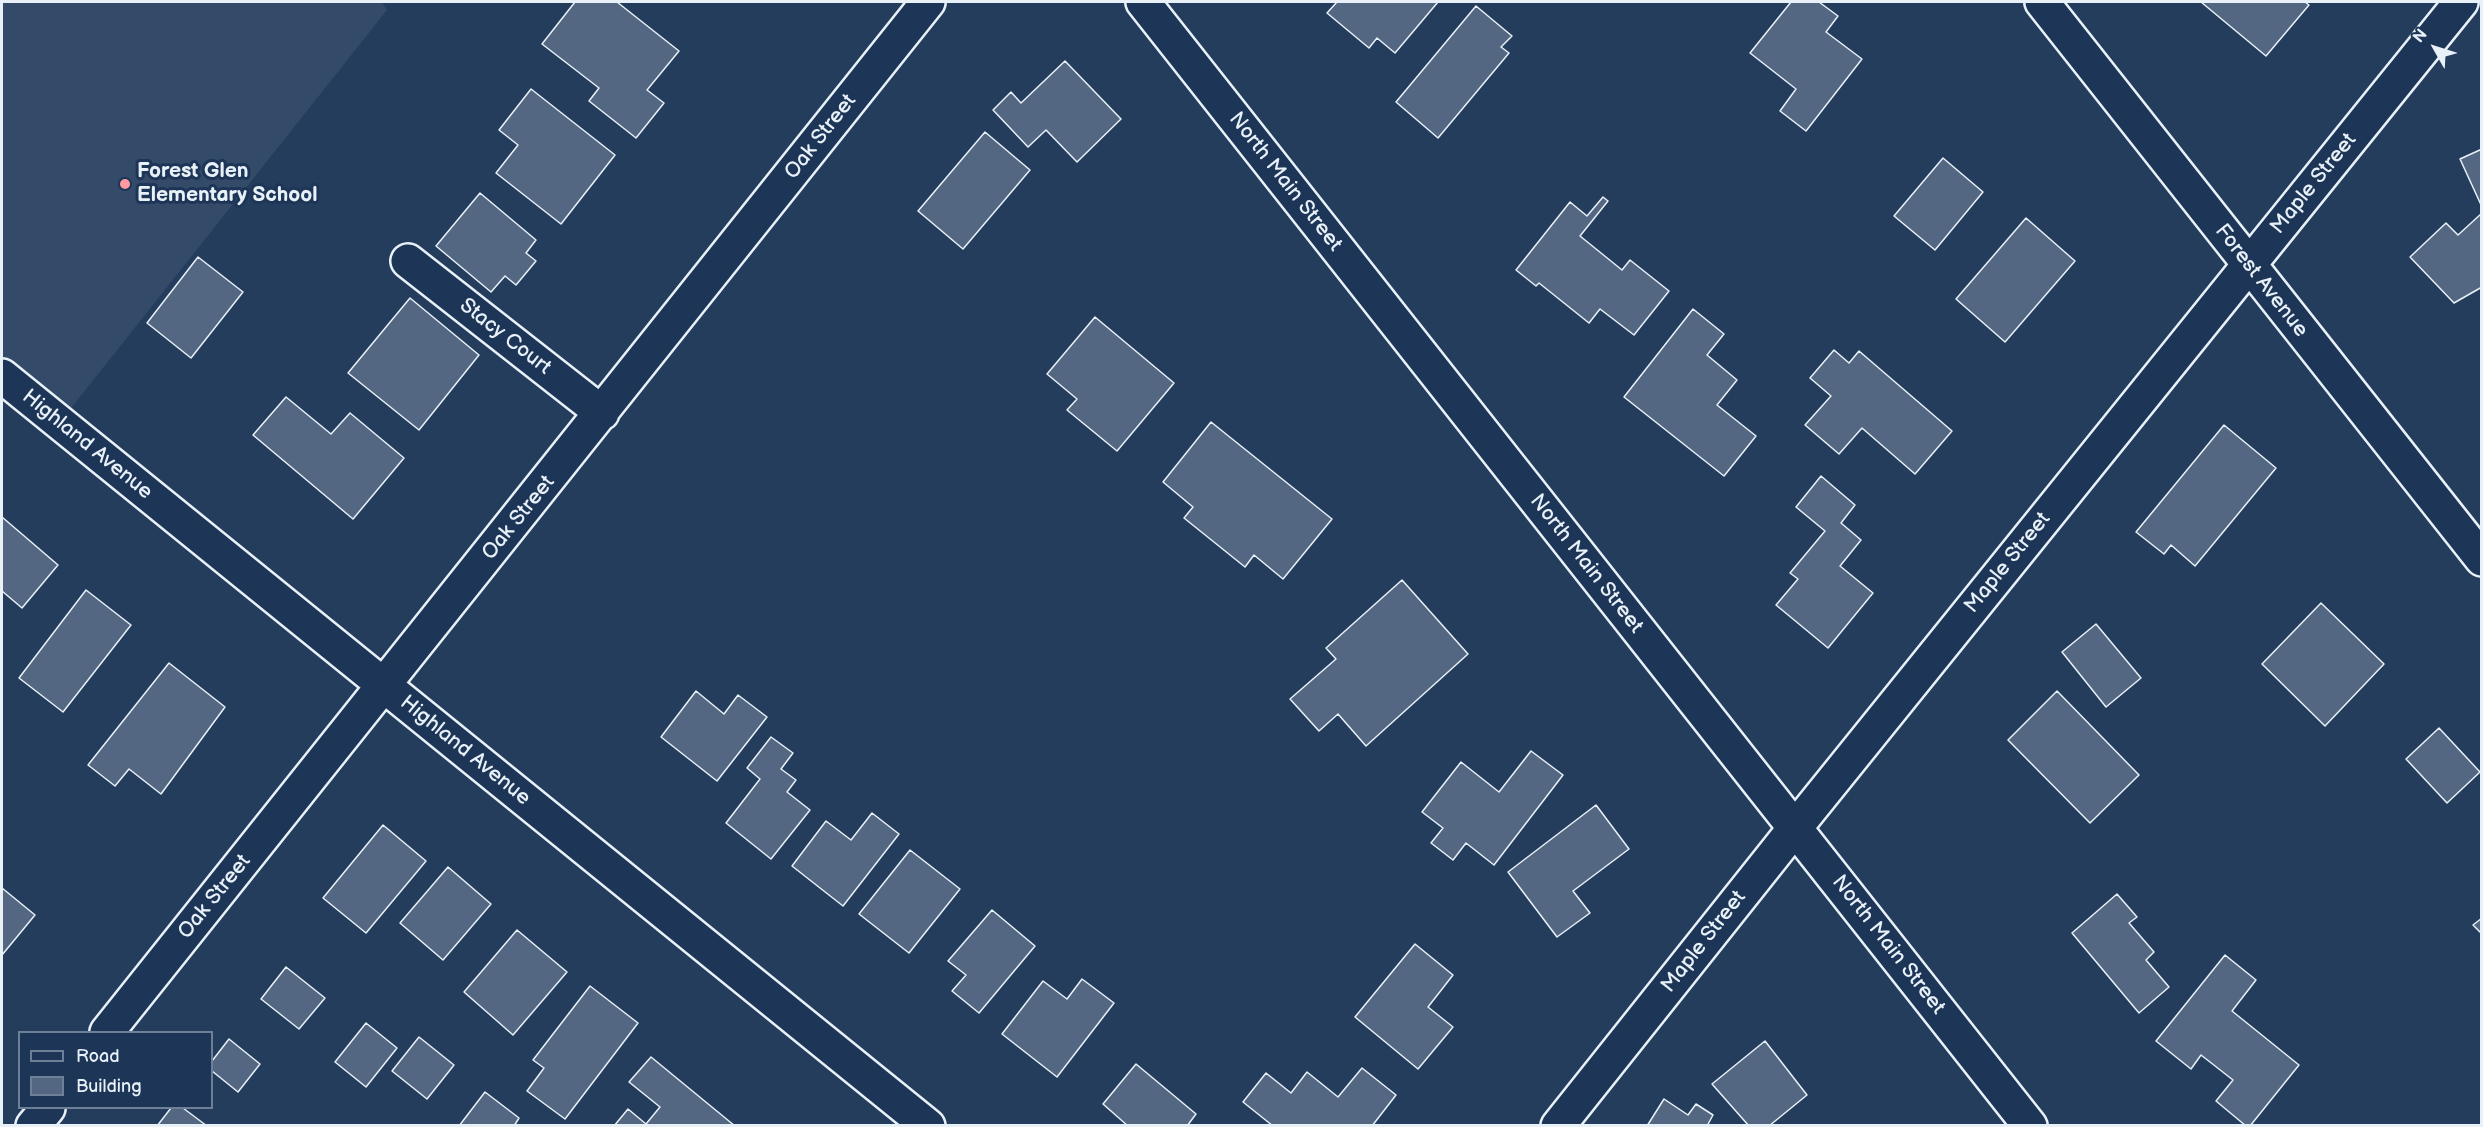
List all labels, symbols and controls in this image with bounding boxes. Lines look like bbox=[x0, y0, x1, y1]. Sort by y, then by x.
north arrow bbox=[2405, 18, 2465, 78]
text: N bbox=[2409, 26, 2432, 47]
street label: Oak Street bbox=[780, 89, 862, 185]
street label: North Main Street bbox=[1223, 108, 1347, 256]
street label: Maple Street bbox=[2266, 128, 2362, 240]
place label: Forest Glen Elementary School bbox=[137, 159, 317, 209]
marker: Forest Glen Elementary School bbox=[118, 177, 132, 191]
street label: Forest Avenue bbox=[2209, 219, 2313, 343]
street label: Stacy Court bbox=[454, 293, 556, 381]
street label: Highland Avenue bbox=[17, 385, 157, 505]
street label: Oak Street bbox=[477, 471, 561, 565]
street label: North Main Street bbox=[1524, 490, 1648, 638]
street label: Maple Street bbox=[1960, 507, 2056, 619]
street label: Highland Avenue bbox=[395, 691, 535, 811]
street label: Oak Street bbox=[173, 850, 257, 944]
street label: North Main Street bbox=[1826, 871, 1950, 1019]
street label: Maple Street bbox=[1656, 886, 1752, 998]
legend bbox=[18, 1031, 213, 1109]
text: Road bbox=[76, 1046, 120, 1067]
text: Building bbox=[76, 1076, 142, 1097]

